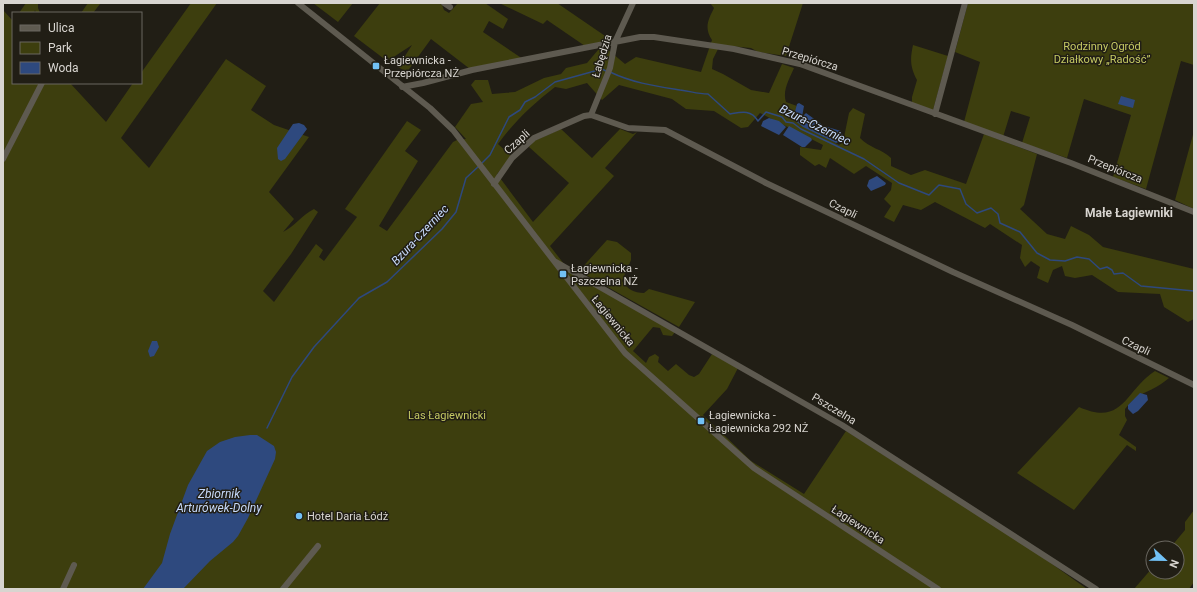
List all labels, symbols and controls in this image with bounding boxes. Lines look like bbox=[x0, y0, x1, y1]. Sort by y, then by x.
legend bbox=[12, 12, 142, 84]
text: Ulica bbox=[48, 21, 74, 35]
street label: Łabędzia bbox=[589, 33, 615, 79]
park label: Rodzinny Ogród Działkowy „Radość” bbox=[1054, 40, 1150, 66]
text: Park bbox=[48, 41, 73, 55]
street label: Przepiórcza bbox=[780, 44, 840, 74]
place label: Łagiewnicka - Przepiórcza NŻ bbox=[384, 54, 459, 80]
text: Woda bbox=[48, 61, 79, 75]
marker: Łagiewnicka - Przepiórcza NŻ bbox=[371, 61, 381, 71]
water label: Bzura-Czerniec bbox=[777, 102, 853, 148]
street label: Czapli bbox=[501, 127, 533, 157]
street label: Przepiórcza bbox=[1086, 152, 1144, 186]
street label: Czapli bbox=[827, 197, 859, 221]
water label: Bzura-Czerniec bbox=[388, 202, 452, 268]
district label: Małe Łagiewniki bbox=[1085, 206, 1173, 220]
place label: Łagiewnicka - Pszczelna NŻ bbox=[571, 262, 638, 288]
marker: Łagiewnicka - Pszczelna NŻ bbox=[558, 269, 568, 279]
street label: Łagiewnicka bbox=[589, 293, 637, 349]
street label: Czapli bbox=[1120, 334, 1152, 358]
street label: Pszczelna bbox=[809, 391, 859, 427]
park label: Las Łagiewnicki bbox=[408, 409, 486, 422]
place label: Łagiewnicka - Łagiewnicka 292 NŻ bbox=[709, 409, 809, 435]
marker: Łagiewnicka - Łagiewnicka 292 NŻ bbox=[696, 416, 706, 426]
water label: Zbiornik Arturówek-Dolny bbox=[175, 487, 262, 515]
street label: Łagiewnicka bbox=[829, 503, 887, 547]
place label: Hotel Daria Łódż bbox=[307, 510, 389, 523]
marker: Hotel Daria Łódż bbox=[294, 511, 304, 521]
north arrow bbox=[1145, 540, 1185, 580]
text: N bbox=[1166, 558, 1181, 570]

